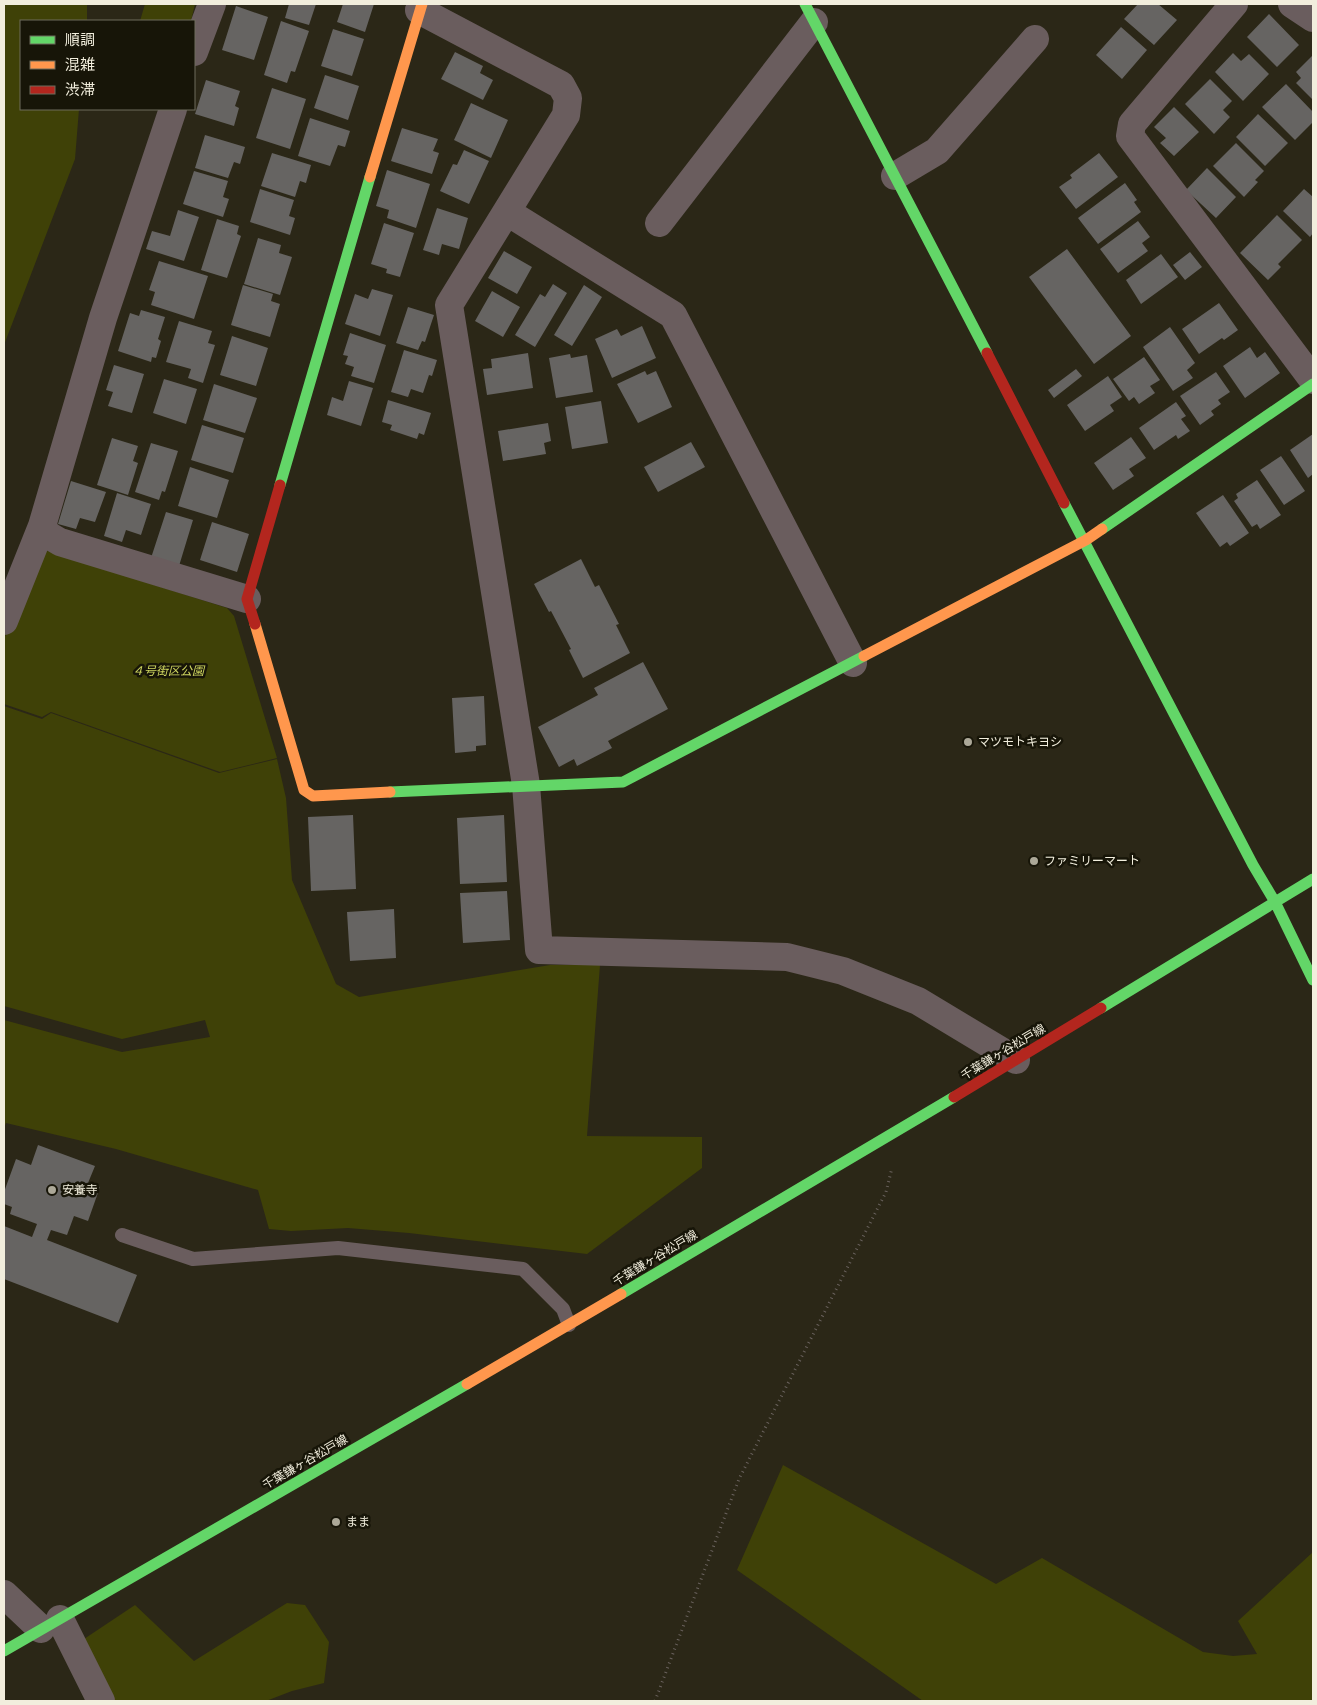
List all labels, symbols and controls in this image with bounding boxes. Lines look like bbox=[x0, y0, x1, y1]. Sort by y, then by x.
legend bbox=[20, 20, 195, 110]
text: 順調 bbox=[65, 29, 95, 49]
text: 混雑 bbox=[65, 54, 95, 74]
text: 渋滞 bbox=[65, 79, 95, 99]
park label: ４号街区公園 bbox=[132, 662, 206, 678]
place label: マツモトキヨシ bbox=[978, 733, 1062, 749]
marker: マツモトキヨシ bbox=[962, 736, 974, 748]
place label: ファミリーマート bbox=[1044, 852, 1140, 868]
marker: ファミリーマート bbox=[1028, 855, 1040, 867]
street label: 千葉鎌ヶ谷松戸線 bbox=[957, 1020, 1048, 1083]
place label: 安養寺 bbox=[62, 1181, 98, 1197]
marker: 安養寺 bbox=[46, 1184, 58, 1196]
street label: 千葉鎌ヶ谷松戸線 bbox=[609, 1226, 700, 1289]
street label: 千葉鎌ヶ谷松戸線 bbox=[259, 1430, 350, 1492]
place label: まま bbox=[346, 1513, 370, 1529]
marker: まま bbox=[330, 1516, 342, 1528]

